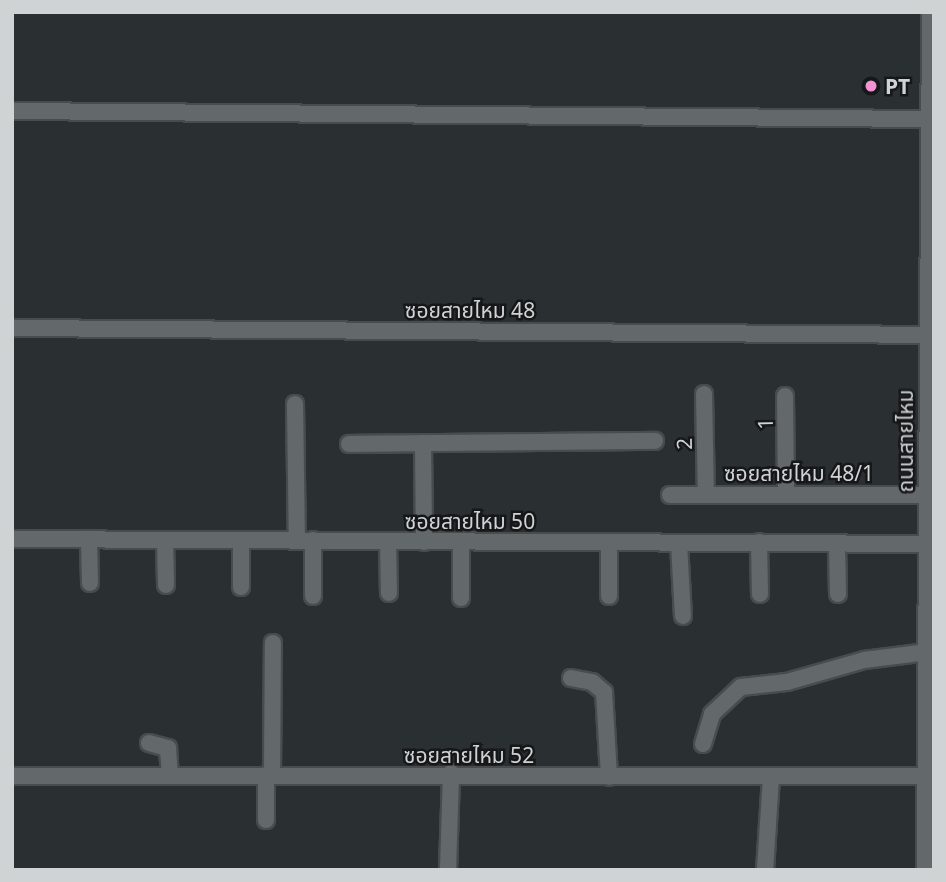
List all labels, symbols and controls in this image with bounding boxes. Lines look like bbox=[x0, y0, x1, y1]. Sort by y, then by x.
place label: PT bbox=[885, 73, 910, 99]
marker: PT bbox=[863, 78, 879, 94]
street label: ซอยสายไหม 48 bbox=[405, 297, 535, 323]
street label: ถนนสายไหม bbox=[892, 389, 918, 493]
street label: 1 bbox=[752, 418, 778, 430]
street label: 2 bbox=[671, 438, 697, 450]
street label: ซอยสายไหม 48/1 bbox=[724, 460, 874, 486]
street label: ซอยสายไหม 50 bbox=[405, 508, 535, 534]
street label: ซอยสายไหม 52 bbox=[404, 742, 534, 768]

